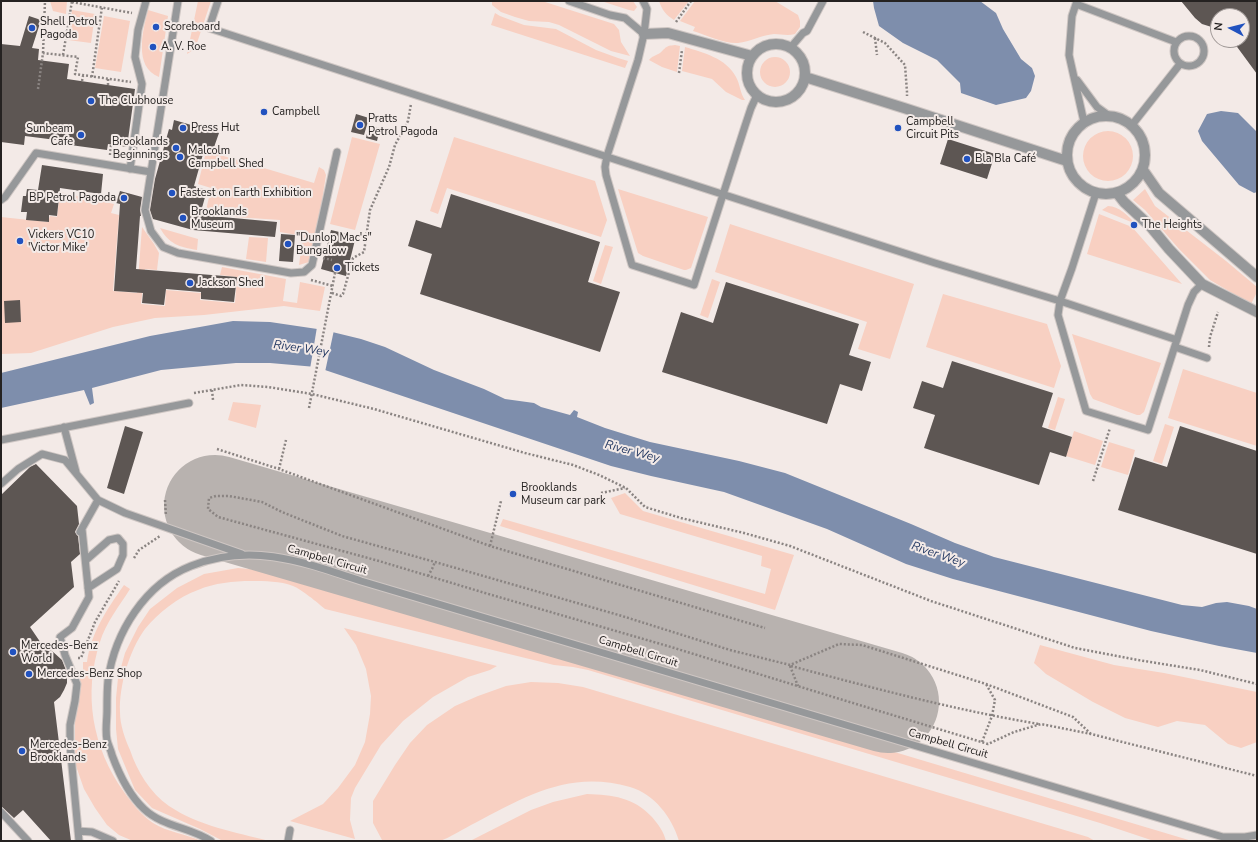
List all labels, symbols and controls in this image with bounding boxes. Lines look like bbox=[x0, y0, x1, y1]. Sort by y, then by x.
north arrow bbox=[1210, 8, 1250, 48]
place label: Shell Petrol Pagoda bbox=[40, 15, 98, 41]
place label: Scoreboard bbox=[164, 20, 220, 34]
marker: Scoreboard bbox=[151, 22, 161, 32]
text: N bbox=[1211, 22, 1227, 32]
marker: Shell Petrol Pagoda bbox=[27, 23, 37, 33]
place label: A. V. Roe bbox=[161, 40, 206, 54]
marker: A. V. Roe bbox=[148, 42, 158, 52]
place label: The Clubhouse bbox=[99, 94, 173, 108]
marker: The Clubhouse bbox=[86, 96, 96, 106]
place label: Campbell bbox=[272, 105, 320, 119]
marker: Campbell bbox=[259, 107, 269, 117]
place label: Pratts Petrol Pagoda bbox=[368, 112, 438, 138]
place label: Campbell Circuit Pits bbox=[906, 115, 959, 141]
marker: Pratts Petrol Pagoda bbox=[355, 120, 365, 130]
place label: Press Hut bbox=[191, 121, 239, 135]
place label: Sunbeam Cafe bbox=[26, 122, 73, 148]
marker: Press Hut bbox=[178, 123, 188, 133]
marker: Campbell Circuit Pits bbox=[893, 123, 903, 133]
marker: Sunbeam Cafe bbox=[76, 130, 86, 140]
place label: Brooklands Beginnings bbox=[112, 135, 168, 161]
marker: Brooklands Beginnings bbox=[171, 143, 181, 153]
place label: Malcolm Campbell Shed bbox=[188, 144, 264, 170]
marker: Malcolm Campbell Shed bbox=[175, 152, 185, 162]
place label: Bla Bla Café bbox=[975, 152, 1036, 166]
marker: Bla Bla Café bbox=[962, 154, 972, 164]
place label: Fastest on Earth Exhibition bbox=[180, 186, 312, 200]
marker: Fastest on Earth Exhibition bbox=[167, 188, 177, 198]
place label: BP Petrol Pagoda bbox=[29, 191, 116, 205]
marker: BP Petrol Pagoda bbox=[119, 193, 129, 203]
place label: Brooklands Museum bbox=[191, 205, 247, 231]
marker: Brooklands Museum bbox=[178, 213, 188, 223]
place label: The Heights bbox=[1142, 218, 1202, 232]
marker: The Heights bbox=[1129, 220, 1139, 230]
place label: Vickers VC10 'Victor Mike' bbox=[28, 228, 94, 254]
place label: "Dunlop Mac's" Bungalow bbox=[296, 231, 372, 257]
marker: Vickers VC10 'Victor Mike' bbox=[15, 236, 25, 246]
marker: "Dunlop Mac's" Bungalow bbox=[283, 239, 293, 249]
place label: Tickets bbox=[345, 261, 380, 275]
marker: Tickets bbox=[332, 263, 342, 273]
place label: Jackson Shed bbox=[198, 276, 264, 290]
marker: Jackson Shed bbox=[185, 278, 195, 288]
water label: River Wey bbox=[272, 338, 330, 360]
water label: River Wey bbox=[603, 438, 661, 466]
place label: Brooklands Museum car park bbox=[521, 481, 605, 507]
marker: Brooklands Museum car park bbox=[508, 489, 518, 499]
water label: River Wey bbox=[909, 539, 967, 571]
street label: Campbell Circuit bbox=[286, 542, 368, 578]
street label: Campbell Circuit bbox=[597, 634, 679, 670]
place label: Mercedes-Benz World bbox=[21, 639, 98, 665]
marker: Mercedes-Benz World bbox=[8, 647, 18, 657]
place label: Mercedes-Benz Shop bbox=[37, 667, 142, 681]
marker: Mercedes-Benz Shop bbox=[24, 669, 34, 679]
street label: Campbell Circuit bbox=[907, 726, 989, 762]
place label: Mercedes-Benz Brooklands bbox=[30, 738, 107, 764]
marker: Mercedes-Benz Brooklands bbox=[17, 746, 27, 756]

